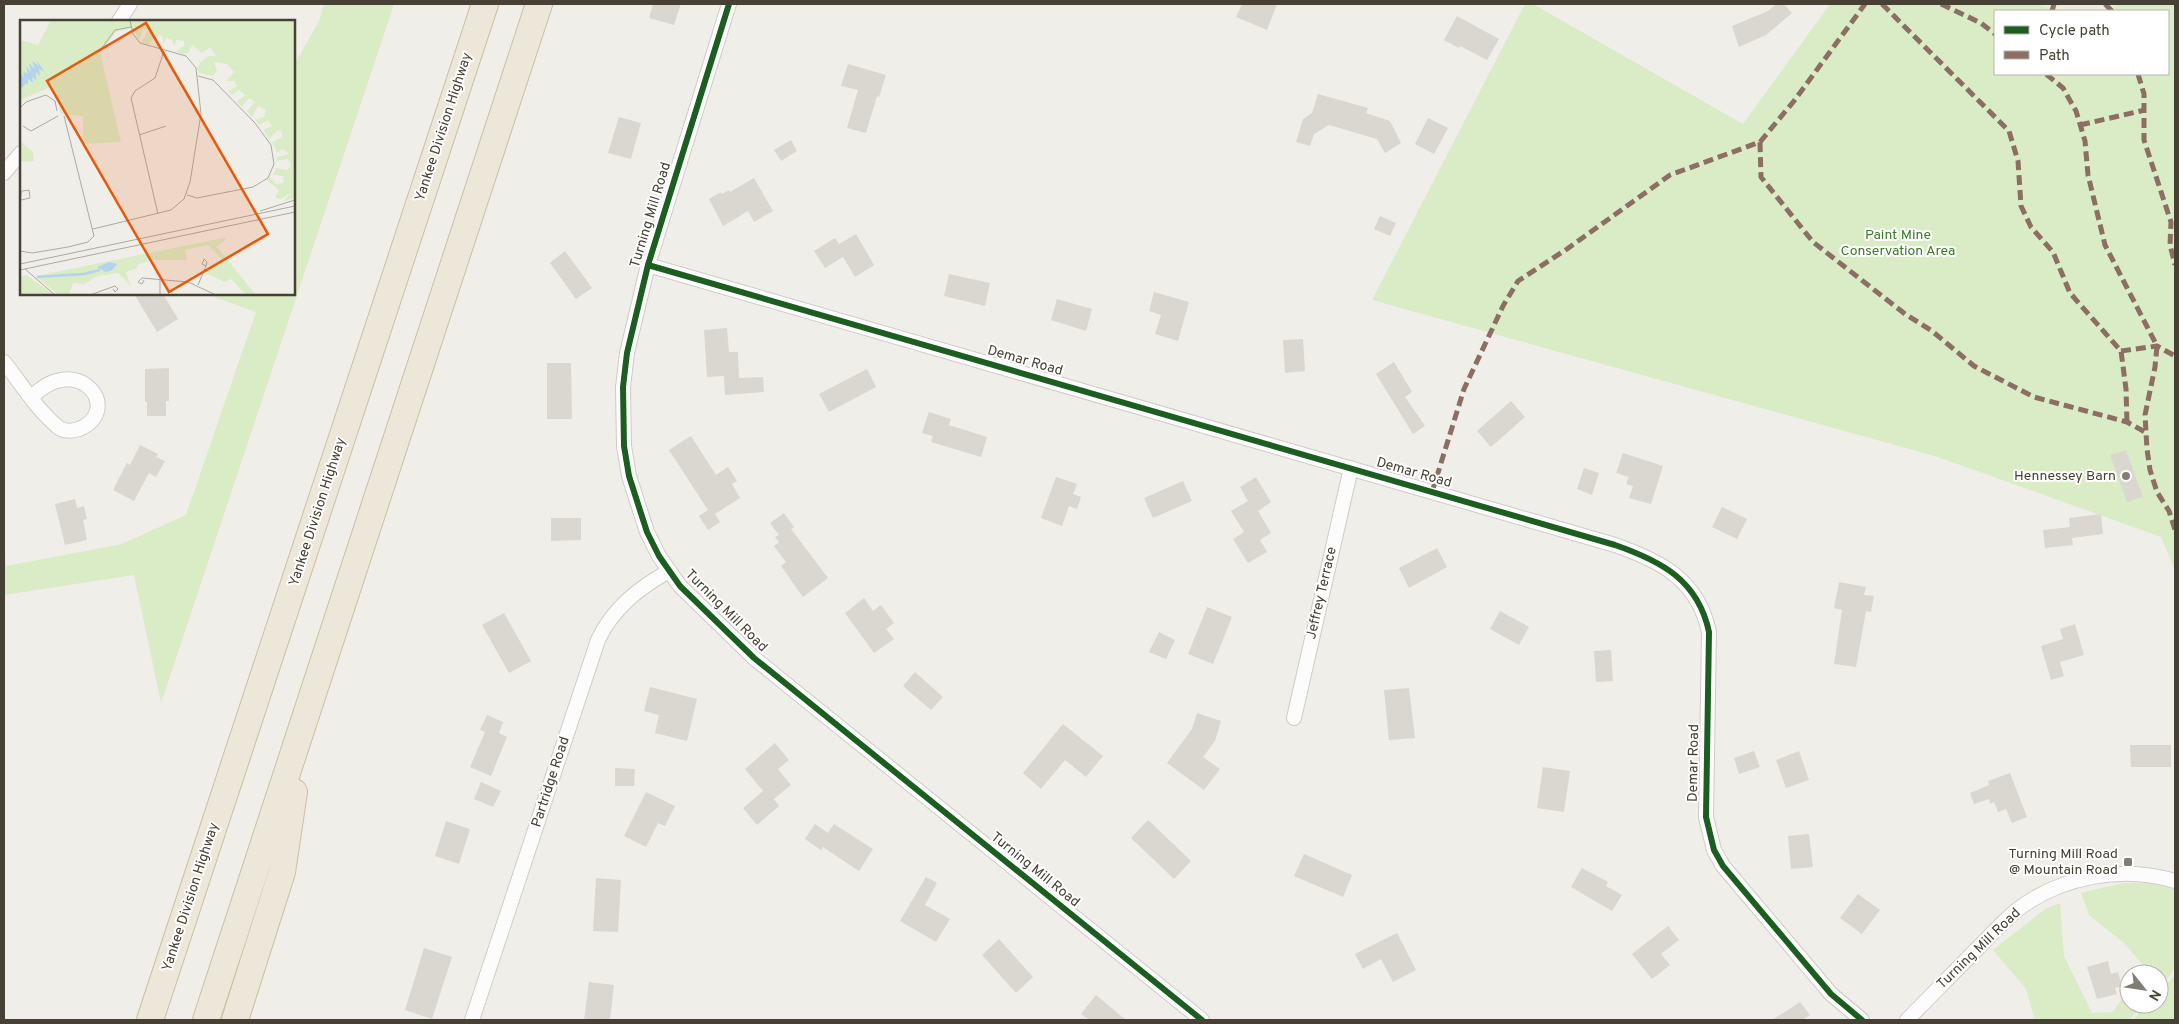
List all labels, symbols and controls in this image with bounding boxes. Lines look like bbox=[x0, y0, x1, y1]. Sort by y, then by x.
legend bbox=[1994, 10, 2169, 75]
inset map bbox=[20, 20, 295, 295]
text: Cycle path bbox=[2039, 22, 2110, 41]
text: Path bbox=[2039, 47, 2070, 66]
street label: Yankee Division Highway bbox=[412, 50, 476, 204]
street label: Turning Mill Road bbox=[627, 160, 675, 270]
park label: Paint Mine Conservation Area bbox=[1841, 227, 1955, 260]
street label: Demar Road bbox=[985, 342, 1065, 380]
street label: Yankee Division Highway bbox=[286, 435, 350, 589]
street label: Demar Road bbox=[1374, 454, 1454, 492]
place label: Hennessey Barn bbox=[2014, 468, 2116, 485]
marker: Hennessey Barn bbox=[2120, 470, 2132, 482]
street label: Jeffrey Terrace bbox=[1303, 545, 1341, 641]
street label: Turning Mill Road bbox=[681, 566, 771, 656]
street label: Demar Road bbox=[1685, 724, 1703, 802]
street label: Partridge Road bbox=[528, 735, 574, 829]
street label: Yankee Division Highway bbox=[159, 820, 223, 974]
street label: Turning Mill Road bbox=[987, 829, 1083, 911]
place label: Turning Mill Road @ Mountain Road bbox=[2008, 846, 2118, 879]
marker: Turning Mill Road @ Mountain Road bbox=[2122, 856, 2134, 868]
street label: Turning Mill Road bbox=[1934, 905, 2024, 993]
north arrow bbox=[2119, 964, 2169, 1014]
text: N bbox=[2144, 986, 2164, 1003]

